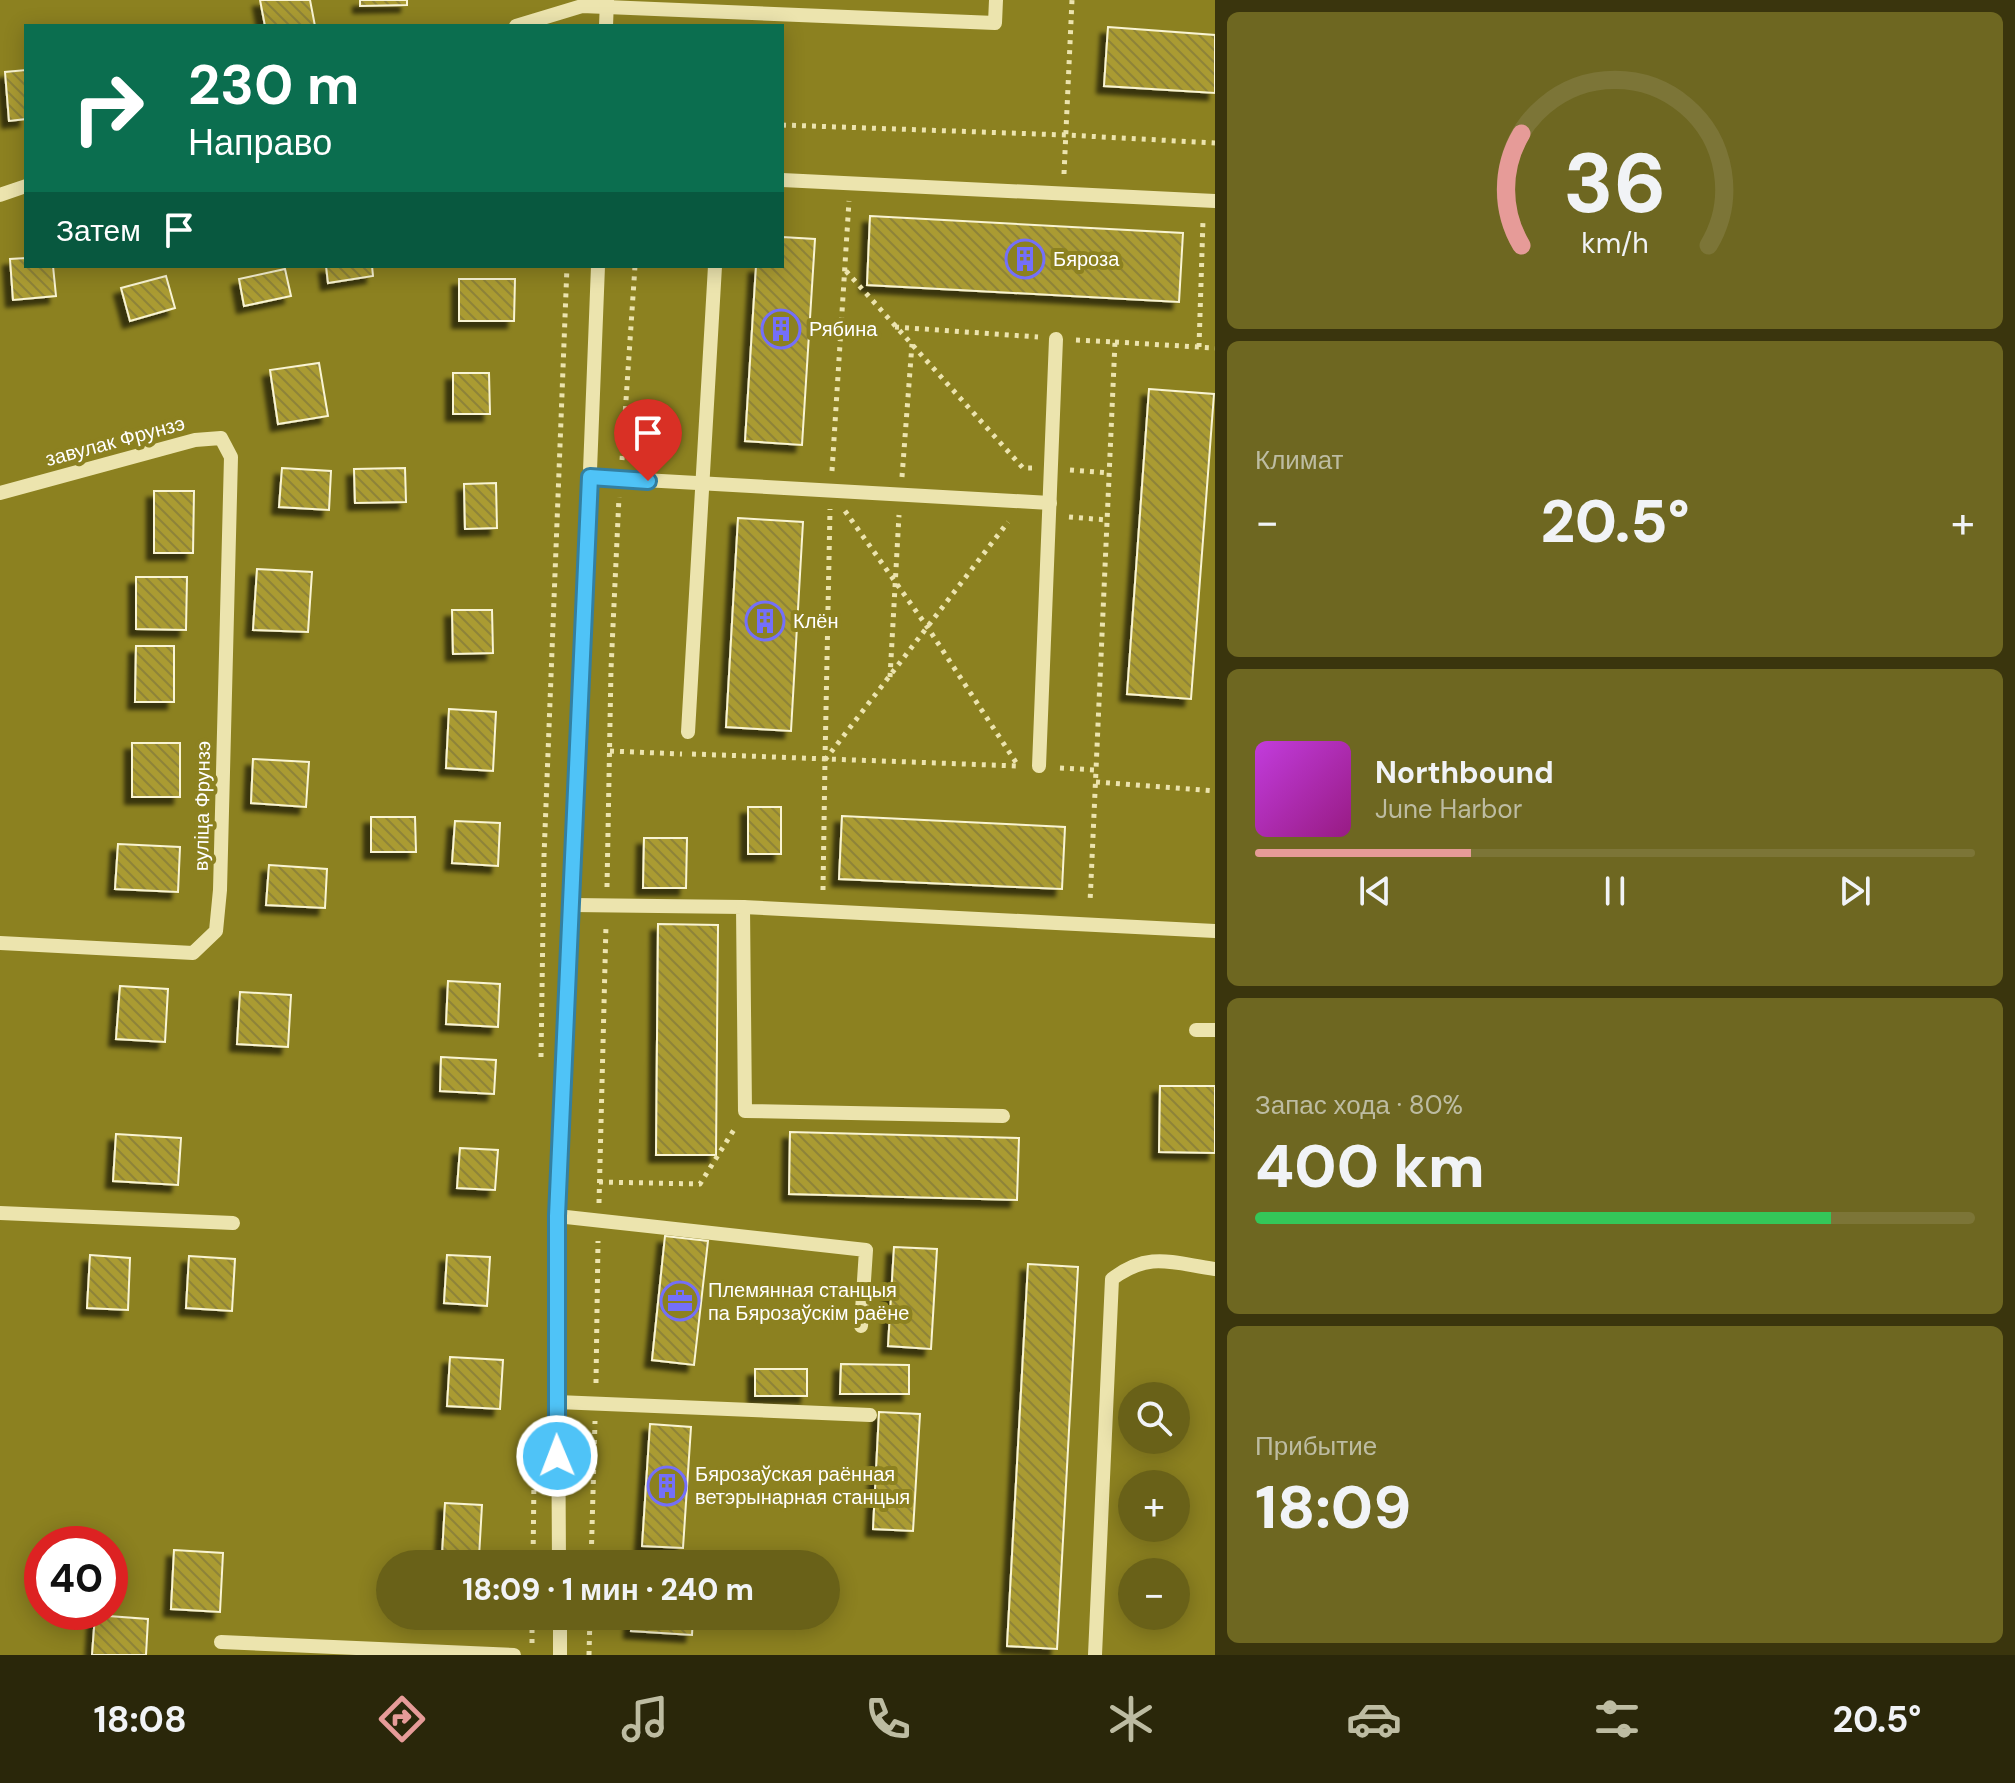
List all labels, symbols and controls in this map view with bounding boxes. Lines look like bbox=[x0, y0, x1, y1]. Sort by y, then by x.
text: 230 m bbox=[188, 48, 359, 121]
icon: right bbox=[56, 56, 160, 160]
text: Направо bbox=[188, 119, 332, 166]
text: 36 bbox=[1564, 129, 1666, 238]
icon: arrive bbox=[157, 208, 201, 252]
text: Затем bbox=[56, 211, 141, 250]
text: km/h bbox=[1581, 225, 1649, 262]
building icon: Бяроза bbox=[1004, 238, 1046, 280]
place label: Бяроза bbox=[1053, 246, 1120, 272]
building icon: Рябина bbox=[760, 308, 802, 350]
place label: Рябина bbox=[809, 316, 878, 342]
pin bbox=[614, 399, 682, 481]
street label: завулак Фрунзэ bbox=[42, 410, 188, 472]
icon: arrive bbox=[626, 411, 670, 455]
text: Климат bbox=[1255, 443, 1344, 477]
text: 20.5° bbox=[1540, 482, 1690, 561]
text: − bbox=[1255, 493, 1279, 551]
text: + bbox=[1951, 493, 1975, 551]
building icon: Клён bbox=[744, 600, 786, 642]
place label: Клён bbox=[793, 608, 839, 634]
street label: вуліца Фрунзэ bbox=[188, 741, 216, 871]
text: Northbound bbox=[1375, 753, 1554, 792]
text: June Harbor bbox=[1375, 792, 1522, 826]
icon: previous bbox=[1353, 869, 1397, 913]
icon: pause bbox=[1593, 869, 1637, 913]
icon: next bbox=[1833, 869, 1877, 913]
text: Запас хода · 80% bbox=[1255, 1088, 1463, 1122]
text: 400 km bbox=[1255, 1127, 1485, 1206]
place label: Племянная станцыя па Бярозаўскім раёне bbox=[708, 1277, 909, 1326]
office icon: Племянная станцыя па Бярозаўскім раёне bbox=[659, 1280, 701, 1322]
map controls bbox=[1118, 1382, 1190, 1630]
button: search bbox=[1118, 1382, 1190, 1454]
position arrow bbox=[515, 1414, 599, 1498]
text: Прибытие bbox=[1255, 1429, 1377, 1463]
place label: Бярозаўская раённая ветэрынарная станцыя bbox=[695, 1461, 910, 1510]
building icon: Бярозаўская раённая ветэрынарная станцыя bbox=[646, 1465, 688, 1507]
text: 18:09 bbox=[1255, 1468, 1411, 1547]
button: + bbox=[1118, 1470, 1190, 1542]
speed limit sign: 40 bbox=[24, 1526, 128, 1630]
button: − bbox=[1118, 1558, 1190, 1630]
text: 18:09 · 1 мин · 240 m bbox=[462, 1570, 754, 1609]
icon: directions bbox=[374, 1691, 430, 1747]
icon: music bbox=[617, 1691, 673, 1747]
icon: phone bbox=[860, 1691, 916, 1747]
icon: climate bbox=[1103, 1691, 1159, 1747]
icon: car bbox=[1346, 1691, 1402, 1747]
icon: filters bbox=[1589, 1691, 1645, 1747]
text: 18:08 bbox=[94, 1696, 187, 1743]
text: 20.5° bbox=[1832, 1696, 1921, 1743]

